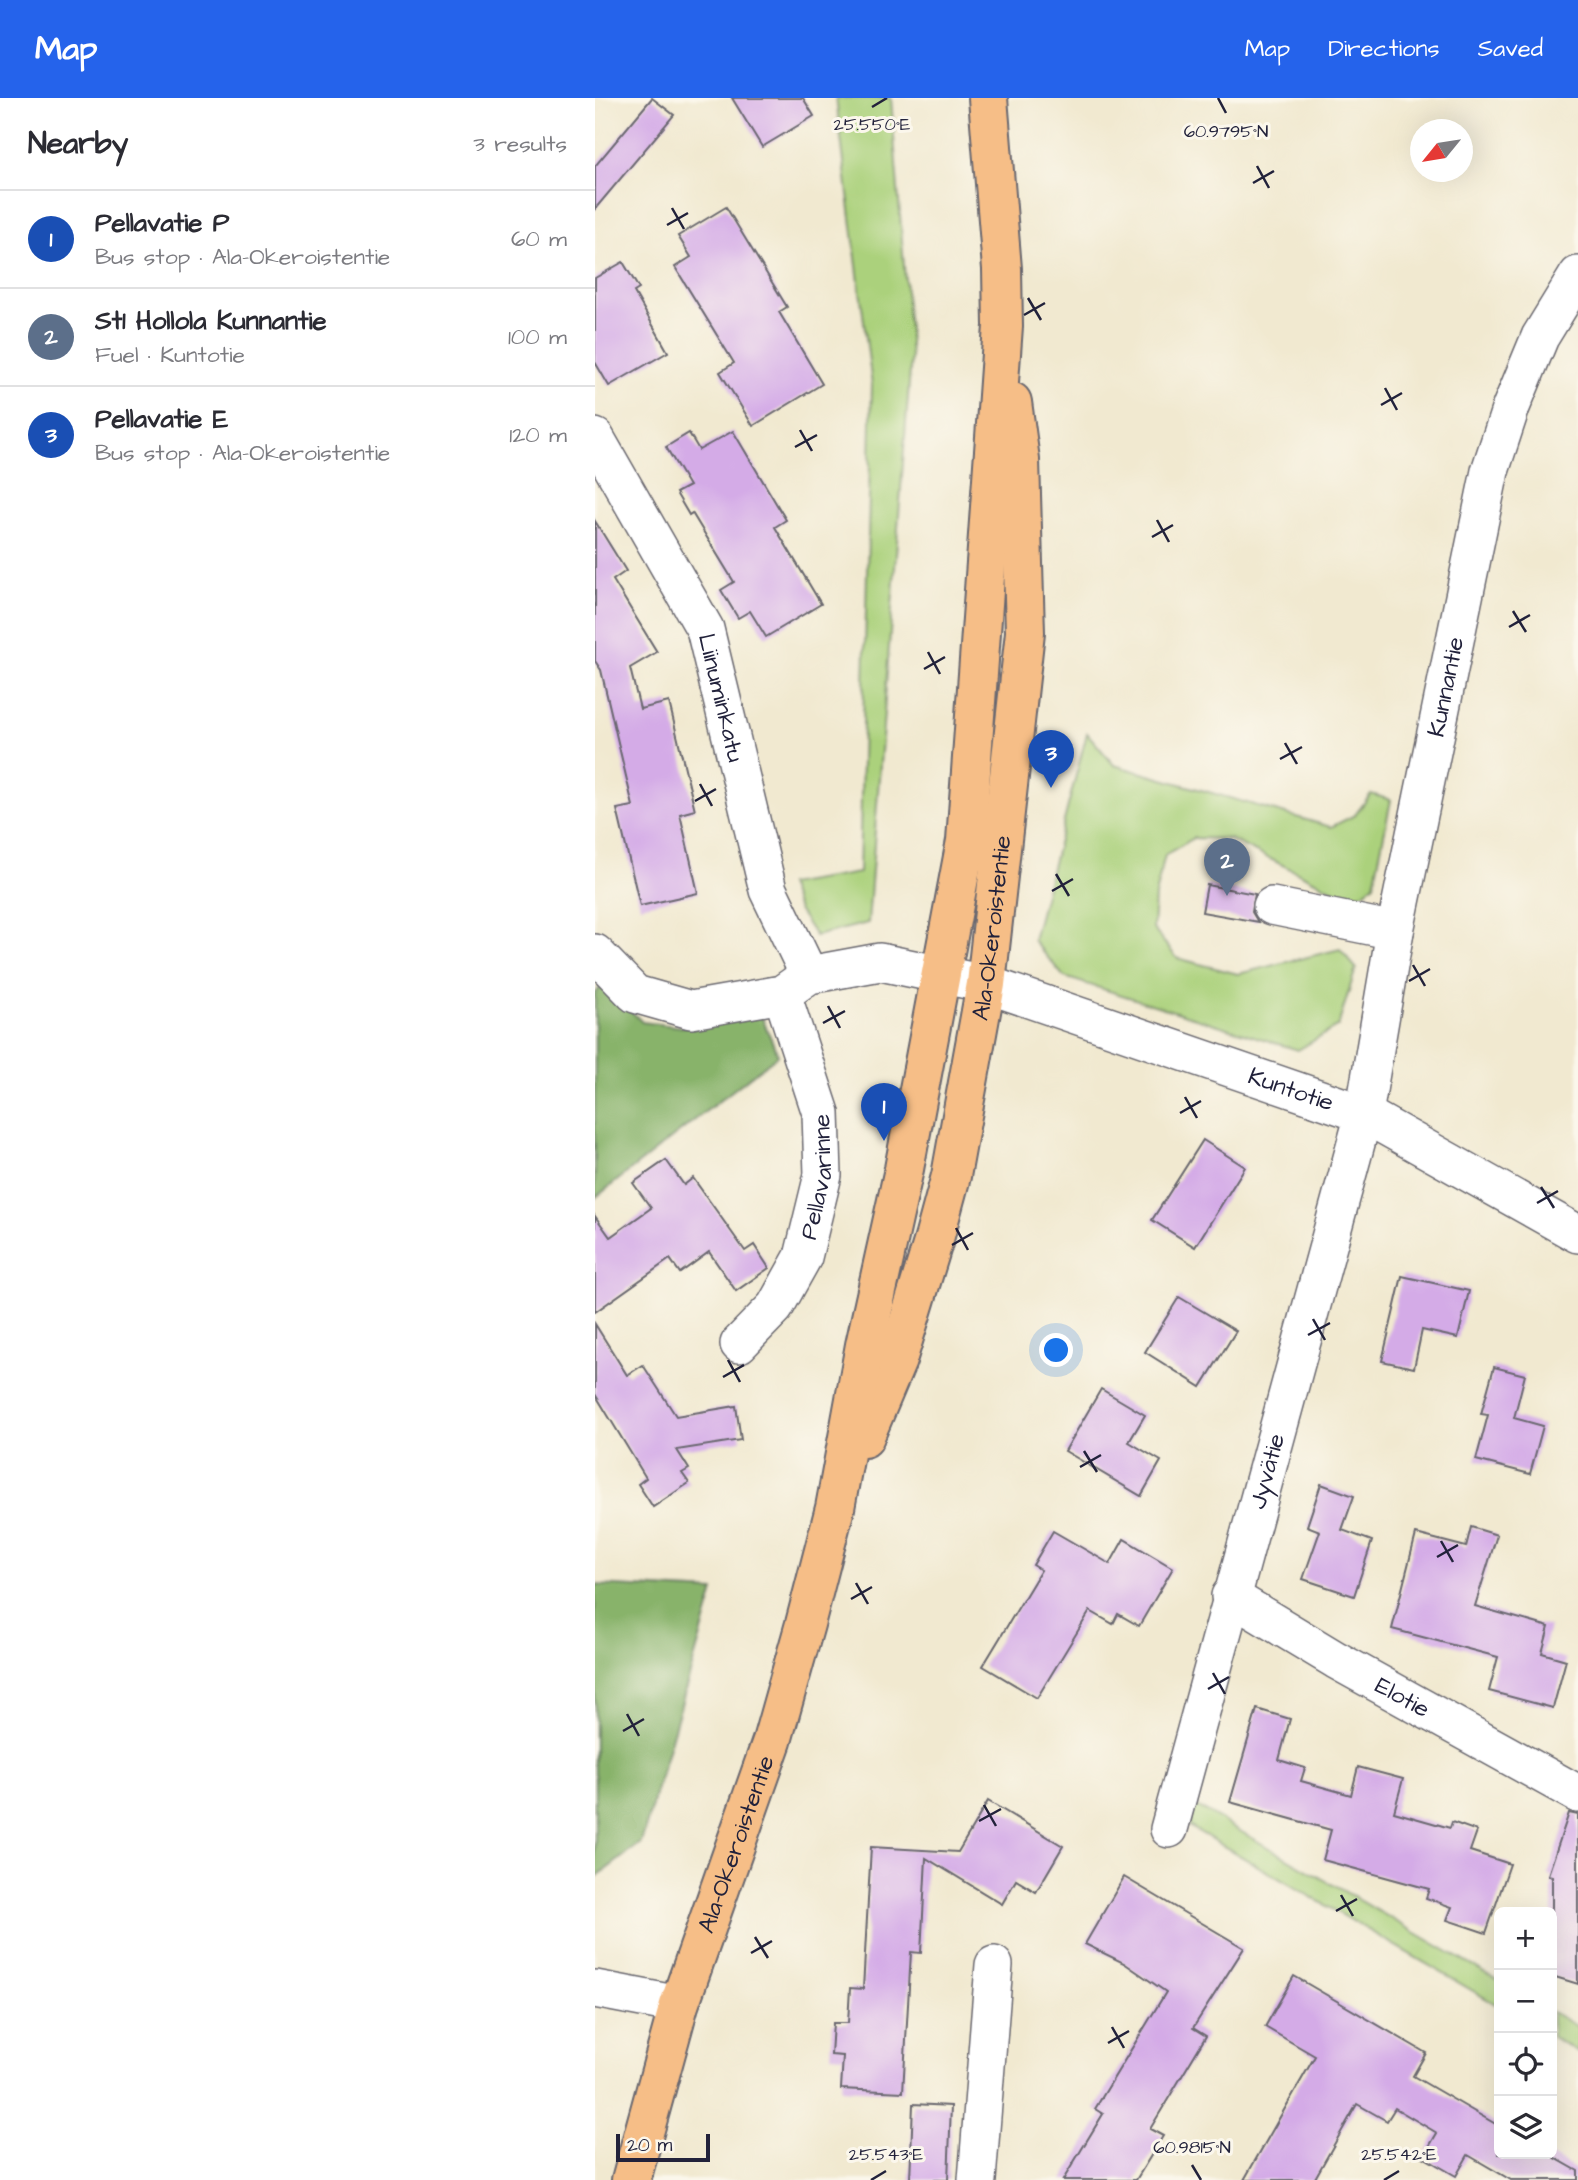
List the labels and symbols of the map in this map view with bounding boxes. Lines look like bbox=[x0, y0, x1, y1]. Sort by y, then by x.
text: 25.550°E bbox=[833, 112, 911, 137]
text: 60.9795°N bbox=[1184, 119, 1268, 144]
north arrow bbox=[1410, 119, 1473, 182]
street label: Liinuminkatu bbox=[689, 630, 753, 766]
street label: Kunnantie bbox=[1420, 634, 1473, 740]
pin: 3 bbox=[1028, 730, 1074, 788]
street label: Ala-Okeroistentie bbox=[964, 834, 1020, 1023]
pin: 2 bbox=[1204, 838, 1250, 896]
street label: Kuntotie bbox=[1244, 1059, 1338, 1120]
pin: 1 bbox=[861, 1083, 907, 1141]
street label: Pellavarinne bbox=[792, 1113, 841, 1243]
your location bbox=[1039, 1333, 1073, 1367]
street label: Jyvätie bbox=[1241, 1430, 1294, 1513]
street label: Elotie bbox=[1369, 1669, 1436, 1727]
street label: Ala-Okeroistentie bbox=[690, 1751, 784, 1938]
scale bar bbox=[616, 2131, 711, 2163]
text: 60.9815°N bbox=[1153, 2135, 1231, 2160]
text: 25.543°E bbox=[849, 2142, 924, 2167]
text: 25.542°E bbox=[1361, 2142, 1437, 2167]

